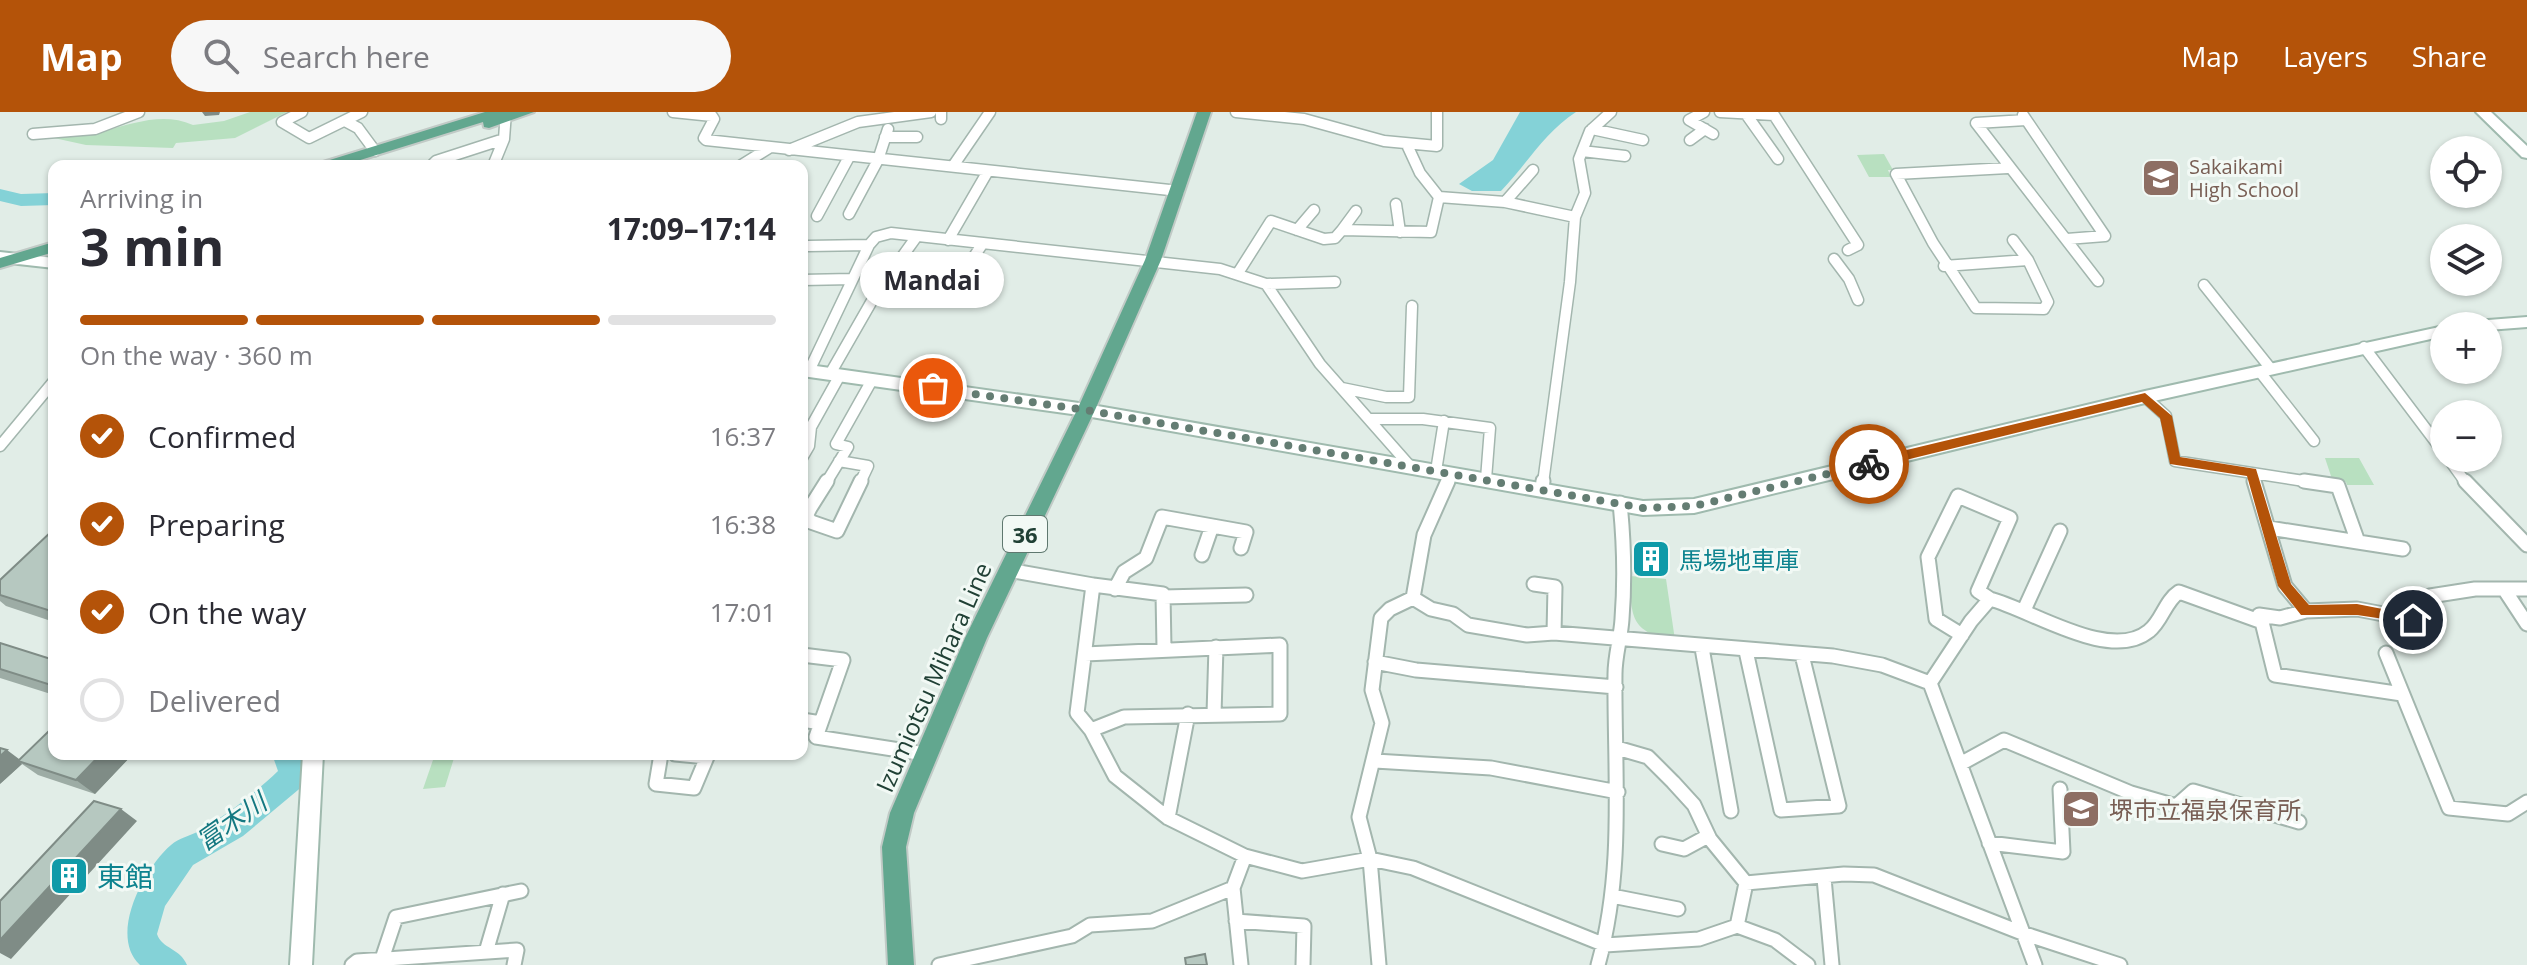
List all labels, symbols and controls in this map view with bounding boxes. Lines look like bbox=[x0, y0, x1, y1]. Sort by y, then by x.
search box bbox=[171, 20, 731, 92]
text: Map bbox=[40, 30, 123, 82]
icon: search bbox=[199, 34, 243, 78]
text: Search here bbox=[263, 36, 430, 77]
text: Map bbox=[2181, 37, 2239, 75]
text: Layers bbox=[2283, 37, 2368, 75]
text: Share bbox=[2412, 37, 2487, 75]
map controls bbox=[2430, 136, 2502, 472]
button: locate bbox=[2430, 136, 2502, 208]
place label: Sakaikami High School bbox=[2189, 153, 2299, 203]
school or university icon: Sakaikami High School bbox=[2140, 157, 2182, 199]
text: Arriving in bbox=[80, 180, 203, 216]
text: 17:09–17:14 bbox=[607, 208, 776, 249]
text: 3 min bbox=[80, 210, 224, 281]
button: layers bbox=[2430, 224, 2502, 296]
callout: Mandai bbox=[861, 252, 1005, 308]
text: Mandai bbox=[883, 262, 981, 298]
button: + bbox=[2430, 312, 2502, 384]
text: On the way · 360 m bbox=[80, 337, 313, 373]
pin bbox=[899, 354, 967, 422]
icon: bag bbox=[911, 366, 955, 410]
button: − bbox=[2430, 400, 2502, 472]
icon: check bbox=[80, 414, 124, 458]
text: Confirmed bbox=[148, 416, 296, 457]
text: 16:37 bbox=[710, 418, 776, 454]
courier bbox=[1829, 424, 1909, 504]
icon: bike bbox=[1847, 442, 1891, 486]
icon: check bbox=[80, 502, 124, 546]
text: Preparing bbox=[148, 504, 285, 545]
text: 16:38 bbox=[710, 506, 776, 542]
road number: 36 bbox=[1003, 516, 1047, 552]
building icon: 馬場地車庫 bbox=[1630, 538, 1672, 580]
place label: 馬場地車庫 bbox=[1679, 543, 1799, 576]
street label: Izumiotsu Mihara Line bbox=[867, 557, 999, 797]
pin bbox=[2379, 586, 2447, 654]
icon: check bbox=[80, 590, 124, 634]
text: On the way bbox=[148, 592, 306, 633]
text: 17:01 bbox=[710, 594, 776, 630]
icon: home bbox=[2391, 598, 2435, 642]
text: Delivered bbox=[148, 680, 281, 721]
water label: 富木川 bbox=[189, 782, 276, 858]
school or university icon: 堺市立福泉保育所 bbox=[2060, 788, 2102, 830]
place label: 堺市立福泉保育所 bbox=[2109, 793, 2301, 826]
building icon: 東館 bbox=[48, 855, 90, 897]
place label: 東館 bbox=[97, 857, 153, 895]

